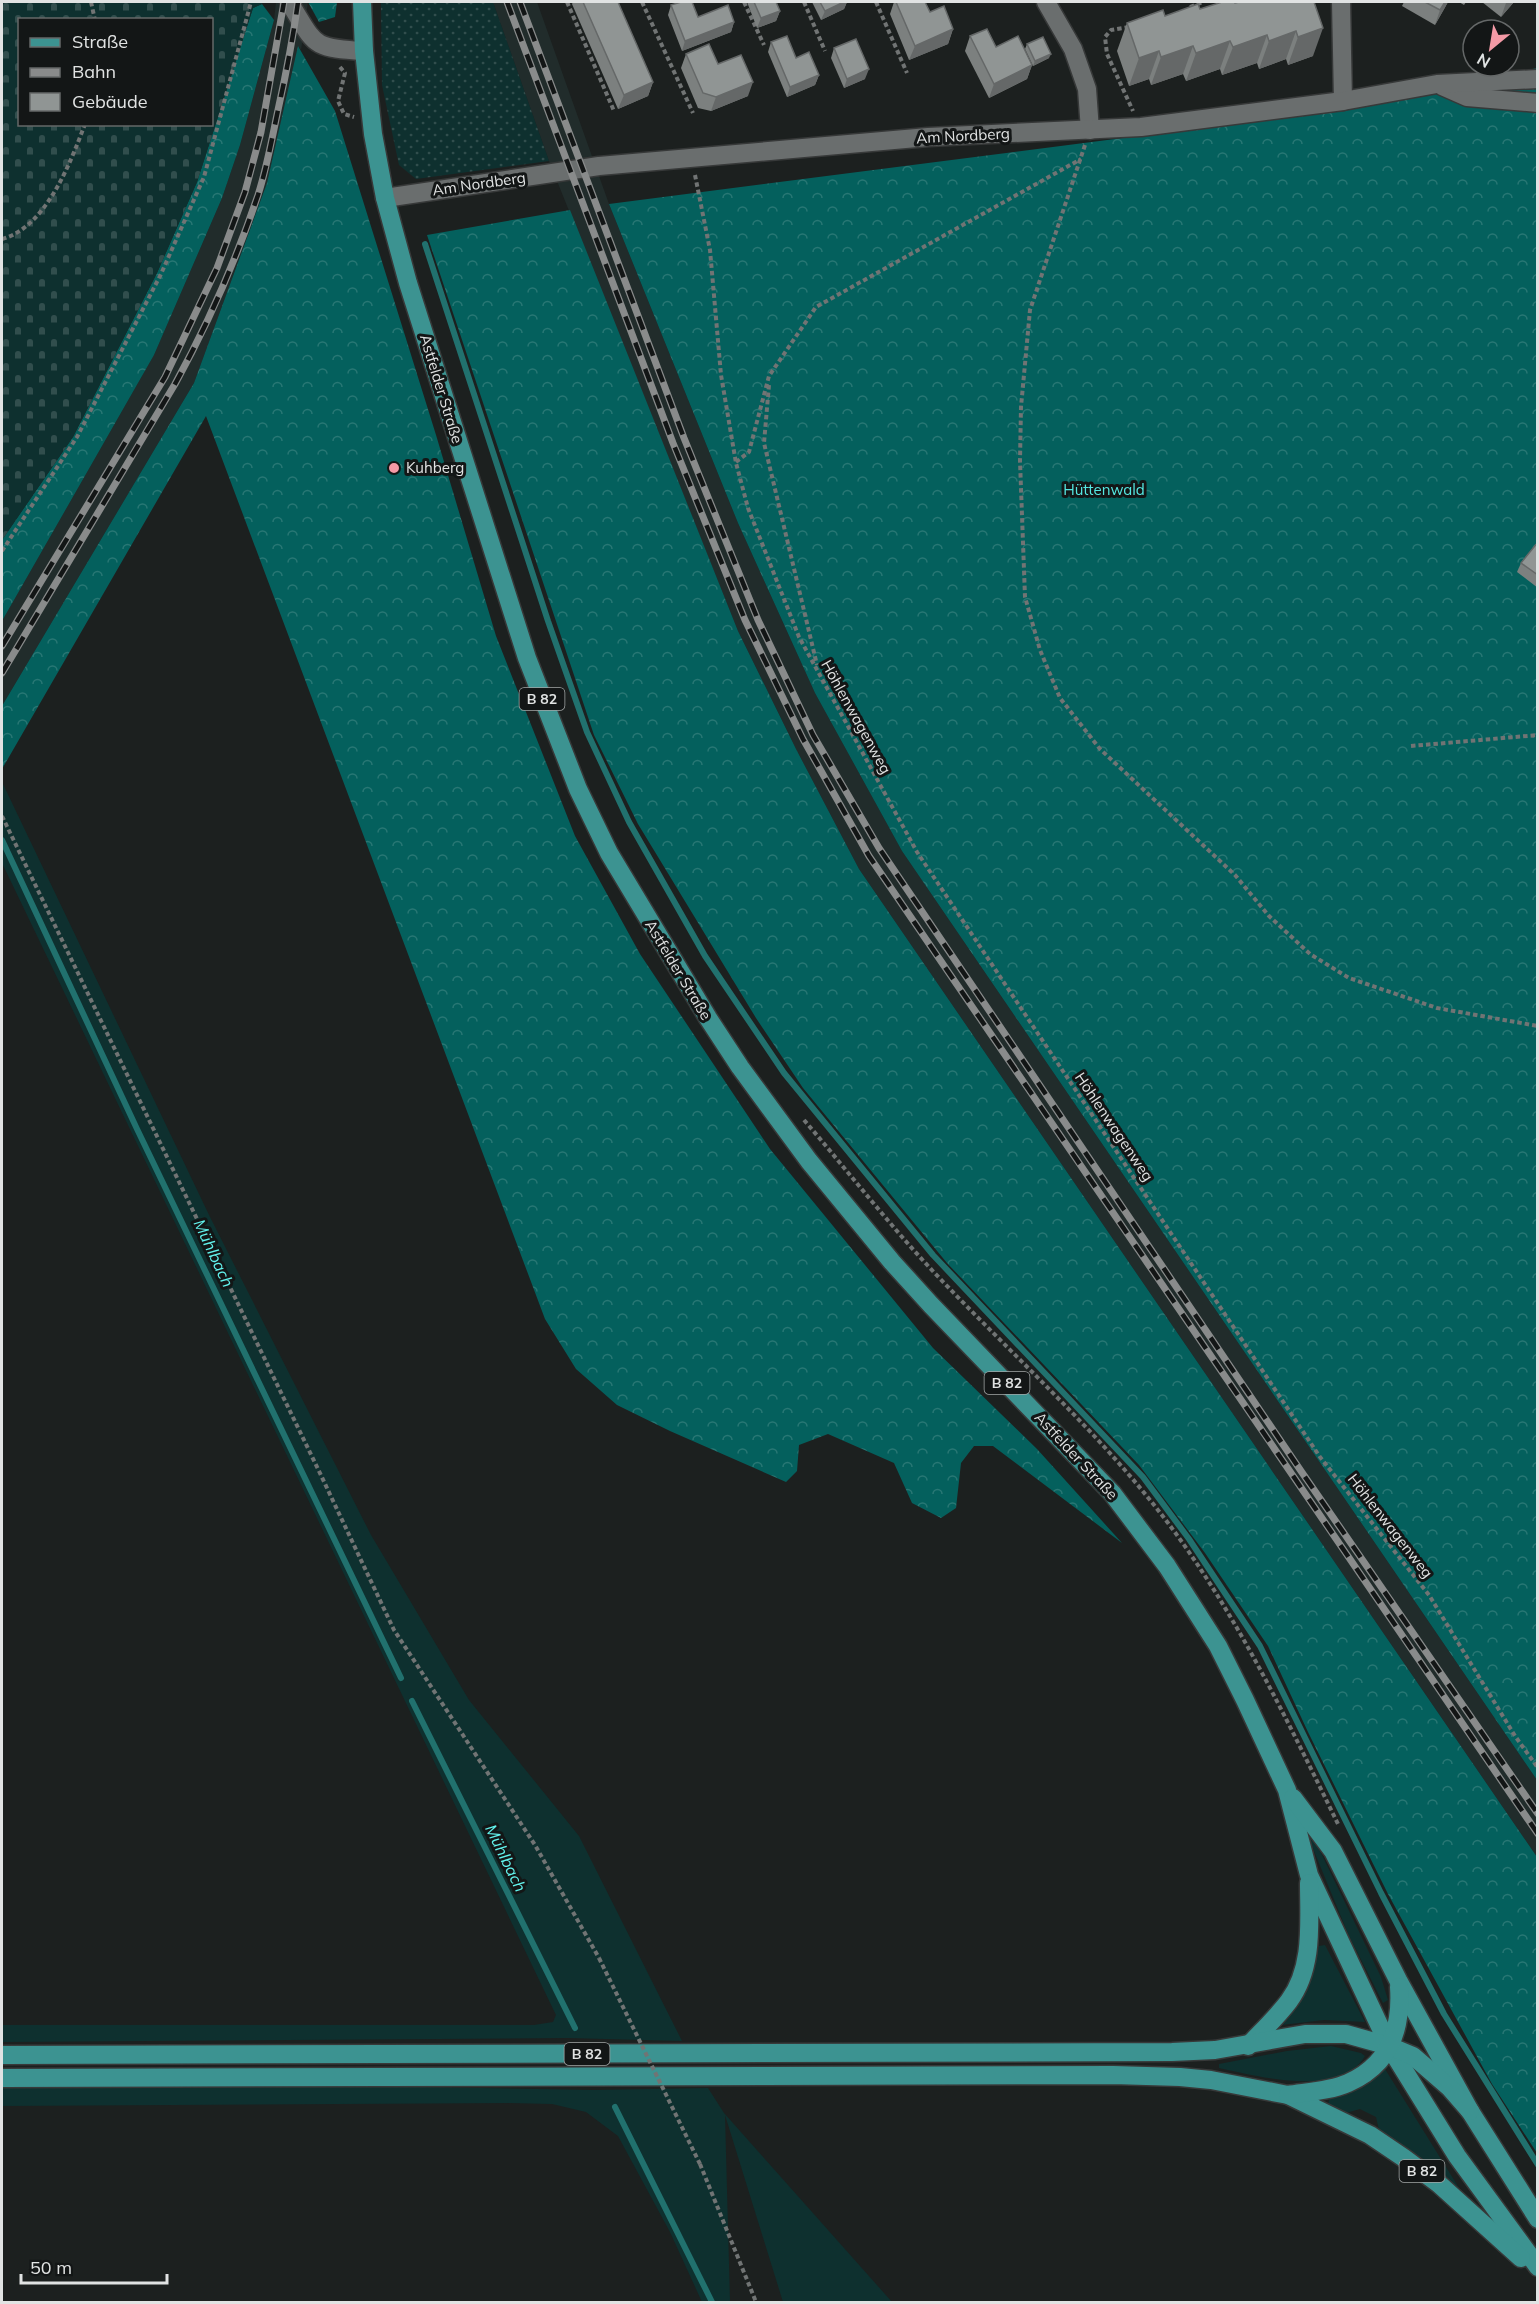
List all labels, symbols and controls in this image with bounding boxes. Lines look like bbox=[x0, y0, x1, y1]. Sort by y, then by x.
legend bbox=[18, 18, 213, 126]
north arrow bbox=[1461, 18, 1521, 78]
text: Straße bbox=[72, 30, 128, 53]
text: N bbox=[1473, 49, 1494, 73]
text: Bahn bbox=[72, 60, 116, 83]
text: Gebäude bbox=[72, 90, 148, 113]
street label: Am Nordberg bbox=[916, 124, 1010, 147]
street label: Am Nordberg bbox=[431, 168, 527, 199]
street label: Astfelder Straße bbox=[416, 332, 467, 446]
place label: Kuhberg bbox=[406, 458, 464, 477]
marker: Kuhberg bbox=[387, 461, 401, 475]
park label: Hüttenwald bbox=[1063, 480, 1145, 499]
street label: Höhlenwagenweg bbox=[817, 657, 896, 777]
road number: B 82 bbox=[520, 688, 564, 710]
street label: Astfelder Straße bbox=[641, 916, 716, 1023]
street label: Höhlenwagenweg bbox=[1071, 1069, 1158, 1185]
water label: Mühlbach bbox=[190, 1216, 238, 1290]
road number: B 82 bbox=[984, 1372, 1030, 1394]
street label: Astfelder Straße bbox=[1031, 1408, 1122, 1504]
street label: Höhlenwagenweg bbox=[1344, 1470, 1437, 1582]
water label: Mühlbach bbox=[481, 1821, 531, 1895]
road number: B 82 bbox=[564, 2043, 610, 2065]
road number: B 82 bbox=[1400, 2160, 1444, 2182]
scale bar bbox=[21, 2247, 166, 2285]
text: 50 m bbox=[30, 2256, 72, 2279]

